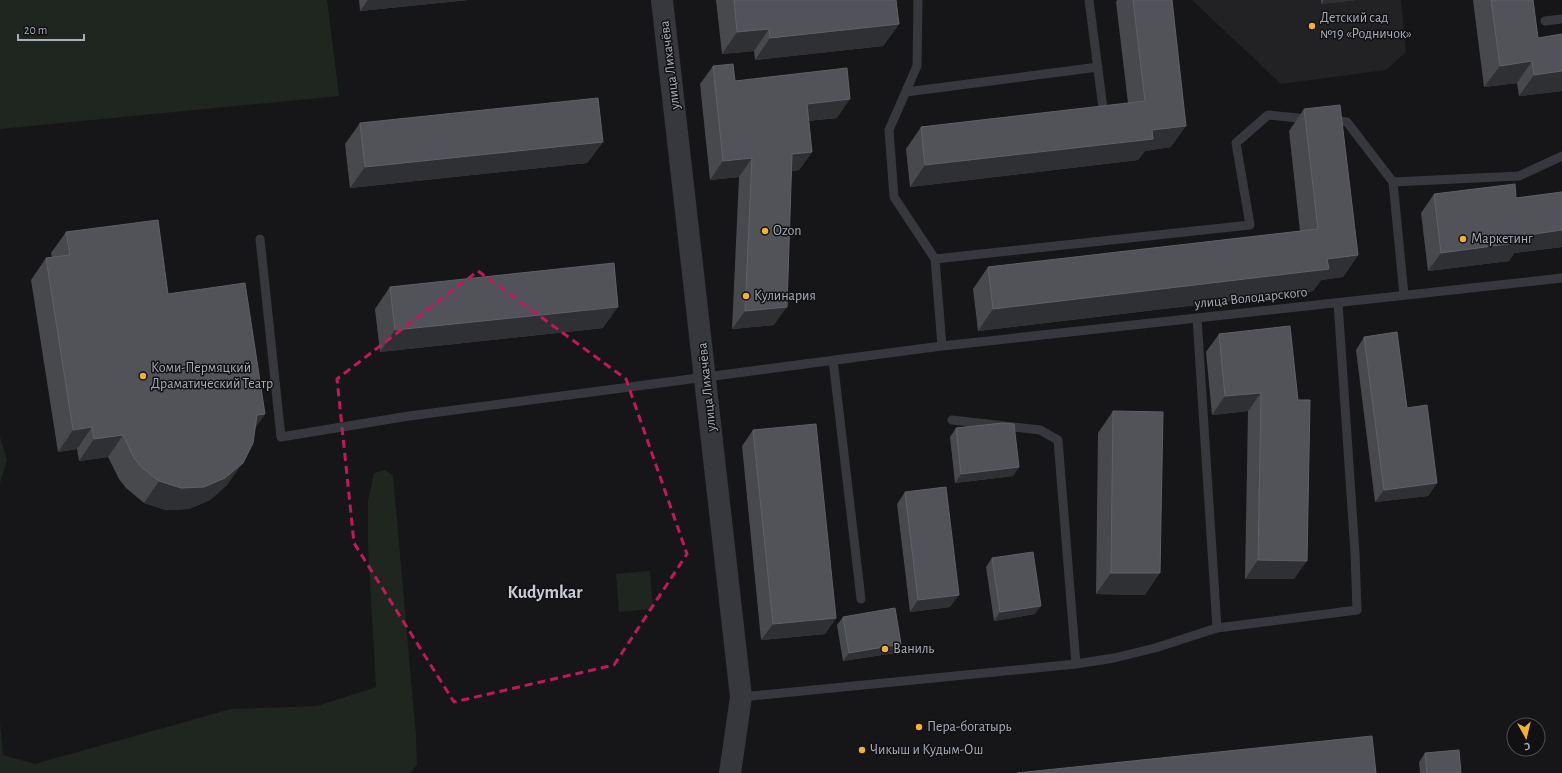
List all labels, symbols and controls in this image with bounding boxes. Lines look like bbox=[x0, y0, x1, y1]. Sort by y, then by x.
place label: Детский сад №19 «Родничок» bbox=[1320, 11, 1412, 41]
scale bar bbox=[18, 16, 84, 42]
street label: улица Лихачёва bbox=[658, 19, 683, 111]
marker: Детский сад №19 «Родничок» bbox=[1307, 21, 1317, 31]
text: 20 m bbox=[24, 24, 47, 36]
place label: Ozon bbox=[773, 224, 801, 238]
marker: Ozon bbox=[760, 226, 770, 236]
place label: Маркетинг bbox=[1471, 232, 1533, 246]
marker: Маркетинг bbox=[1458, 234, 1468, 244]
street label: улица Володарского bbox=[1193, 285, 1308, 311]
place label: Кулинария bbox=[754, 289, 816, 303]
marker: Кулинария bbox=[741, 291, 751, 301]
street label: улица Лихачёва bbox=[695, 341, 719, 433]
place label: Коми-Пермяцкий Драматический Театр bbox=[151, 361, 273, 391]
marker: Коми-Пермяцкий Драматический Театр bbox=[138, 371, 148, 381]
district label: Kudymkar bbox=[507, 584, 583, 602]
place label: Ваниль bbox=[893, 642, 934, 656]
marker: Ваниль bbox=[880, 644, 890, 654]
north arrow bbox=[1506, 717, 1546, 757]
place label: Пера-богатырь bbox=[927, 720, 1012, 734]
marker: Пера-богатырь bbox=[914, 722, 924, 732]
text: С bbox=[1524, 741, 1531, 752]
place label: Чикыш и Кудым-Ош bbox=[870, 743, 983, 757]
marker: Чикыш и Кудым-Ош bbox=[857, 745, 867, 755]

